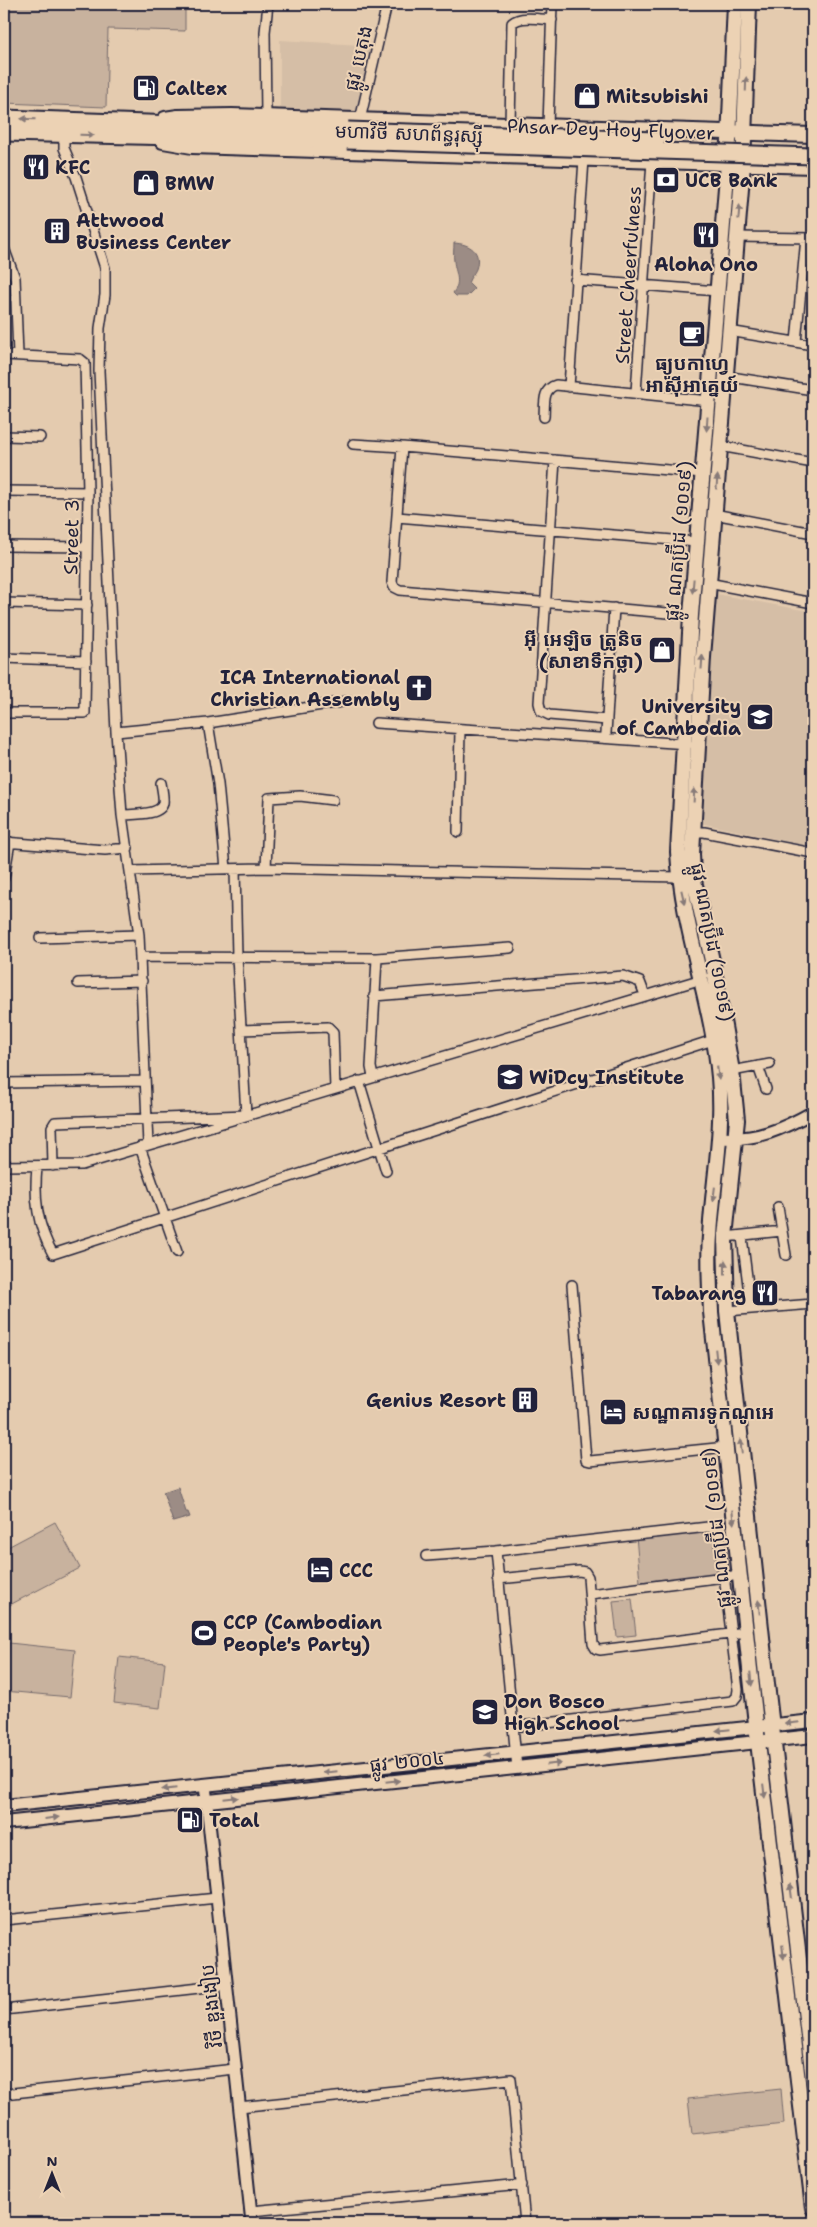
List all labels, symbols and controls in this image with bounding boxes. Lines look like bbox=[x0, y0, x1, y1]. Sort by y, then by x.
street label: ផ្លូវ បេតុង bbox=[339, 23, 383, 94]
fuel station icon: Caltex bbox=[131, 73, 161, 103]
place label: Caltex bbox=[165, 76, 227, 101]
one-way arrow bbox=[742, 76, 750, 92]
shop icon: Mitsubishi bbox=[572, 81, 602, 111]
place label: Mitsubishi bbox=[606, 84, 708, 109]
street label: Phsar Dey Hoy Flyover bbox=[507, 113, 715, 146]
one-way arrow bbox=[19, 114, 35, 122]
street label: មហាវិថី សហព័ន្ធរុស្ស៊ី bbox=[334, 118, 483, 154]
one-way arrow bbox=[80, 132, 96, 140]
restaurant icon: KFC bbox=[21, 152, 51, 182]
place label: KFC bbox=[55, 155, 91, 180]
bank icon: UCB Bank bbox=[651, 165, 681, 195]
shop icon: BMW bbox=[131, 168, 161, 198]
place label: UCB Bank bbox=[685, 168, 778, 193]
place label: BMW bbox=[165, 171, 215, 196]
street label: Street Cheerfulness bbox=[610, 185, 647, 365]
one-way arrow bbox=[736, 204, 744, 220]
place label: Attwood Business Center bbox=[76, 208, 231, 255]
building icon: Attwood Business Center bbox=[42, 216, 72, 246]
restaurant icon: Aloha Ono bbox=[691, 220, 721, 250]
place label: Aloha Ono bbox=[654, 252, 758, 277]
cafe icon: ធ្យូបកាហ្វេ អាស៊ីអាគ្នេយ៍ bbox=[677, 319, 707, 349]
place label: ធ្យូបកាហ្វេ អាស៊ីអាគ្នេយ៍ bbox=[645, 351, 739, 398]
one-way arrow bbox=[702, 416, 710, 432]
street label: ផ្លូវ ណតប្រ៊ីដ (១០១៩) bbox=[659, 460, 703, 623]
one-way arrow bbox=[713, 474, 721, 490]
street label: Street 3 bbox=[58, 499, 85, 575]
one-way arrow bbox=[689, 578, 697, 594]
place label: អ៊ី អេឡិច ត្រូនិច (សាខាទឹកថ្លា) bbox=[524, 627, 643, 674]
shop icon: អ៊ី អេឡិច ត្រូនិច (សាខាទឹកថ្លា) bbox=[647, 635, 677, 665]
one-way arrow bbox=[699, 654, 707, 670]
place label: ICA International Christian Assembly bbox=[210, 665, 400, 712]
church icon: ICA International Christian Assembly bbox=[404, 673, 434, 703]
place label: University of Cambodia bbox=[616, 694, 741, 741]
school or university icon: University of Cambodia bbox=[745, 702, 775, 732]
one-way arrow bbox=[690, 787, 698, 803]
street label: ផ្លូវ ណតប្រ៊ីដ (១០១៩) bbox=[680, 861, 740, 1024]
one-way arrow bbox=[679, 889, 687, 904]
school or university icon: WiDcy Institute bbox=[495, 1062, 525, 1092]
place label: WiDcy Institute bbox=[529, 1065, 684, 1090]
one-way arrow bbox=[714, 1065, 722, 1081]
one-way arrow bbox=[710, 1186, 718, 1202]
one-way arrow bbox=[721, 1258, 729, 1274]
restaurant icon: Tabarang bbox=[750, 1278, 780, 1308]
place label: Tabarang bbox=[652, 1281, 746, 1306]
one-way arrow bbox=[712, 1348, 720, 1364]
building icon: Genius Resort bbox=[510, 1385, 540, 1415]
place label: Genius Resort bbox=[366, 1388, 506, 1413]
hotel icon: សណ្ឋាគារទូកណូអេ bbox=[598, 1397, 628, 1427]
place label: សណ្ឋាគារទូកណូអេ bbox=[632, 1400, 774, 1425]
one-way arrow bbox=[737, 1437, 745, 1453]
street label: ផ្លូវ ណតប្រ៊ីដ (១០១៩) bbox=[696, 1446, 742, 1609]
one-way arrow bbox=[730, 1509, 738, 1525]
hotel icon: CCC bbox=[305, 1555, 335, 1585]
place label: CCC bbox=[339, 1558, 373, 1583]
one-way arrow bbox=[755, 1599, 763, 1615]
place label: CCP (Cambodian People's Party) bbox=[223, 1610, 382, 1657]
sports icon: CCP (Cambodian People's Party) bbox=[189, 1618, 219, 1648]
one-way arrow bbox=[747, 1671, 755, 1687]
place label: Don Bosco High School bbox=[504, 1689, 620, 1736]
school or university icon: Don Bosco High School bbox=[470, 1697, 500, 1727]
one-way arrow bbox=[784, 1719, 800, 1727]
one-way arrow bbox=[715, 1727, 731, 1735]
street label: ផ្លូវ ២០០៤ bbox=[368, 1745, 446, 1782]
one-way arrow bbox=[484, 1751, 500, 1759]
one-way arrow bbox=[547, 1760, 563, 1768]
one-way arrow bbox=[322, 1768, 338, 1776]
one-way arrow bbox=[385, 1777, 401, 1785]
one-way arrow bbox=[760, 1783, 768, 1799]
one-way arrow bbox=[160, 1785, 176, 1793]
one-way arrow bbox=[223, 1794, 239, 1802]
fuel station icon: Total bbox=[175, 1805, 205, 1835]
place label: Total bbox=[209, 1808, 260, 1833]
one-way arrow bbox=[44, 1814, 60, 1822]
one-way arrow bbox=[787, 1883, 795, 1899]
one-way arrow bbox=[779, 1944, 787, 1960]
street label: វិថី ឌួងងៀប bbox=[195, 1963, 228, 2050]
north arrow bbox=[28, 2150, 78, 2200]
text: N bbox=[46, 2152, 58, 2170]

